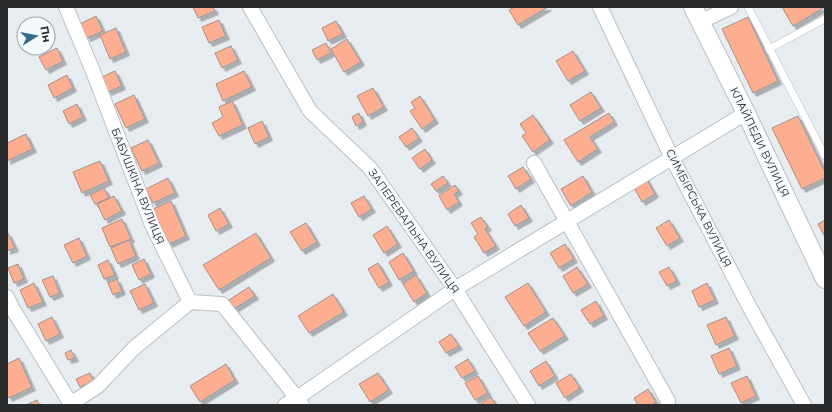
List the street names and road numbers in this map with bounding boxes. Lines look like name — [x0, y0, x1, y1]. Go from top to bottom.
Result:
street label: КЛАЙПЕДИ ВУЛИЦЯ — [727, 85, 793, 199]
street label: БАБУШКІНА ВУЛИЦЯ — [108, 126, 168, 246]
street label: СИМБІРСЬКА ВУЛИЦЯ — [663, 146, 735, 270]
street label: ЗАПЕРЕВАЛЬНА ВУЛИЦЯ — [365, 166, 463, 296]

